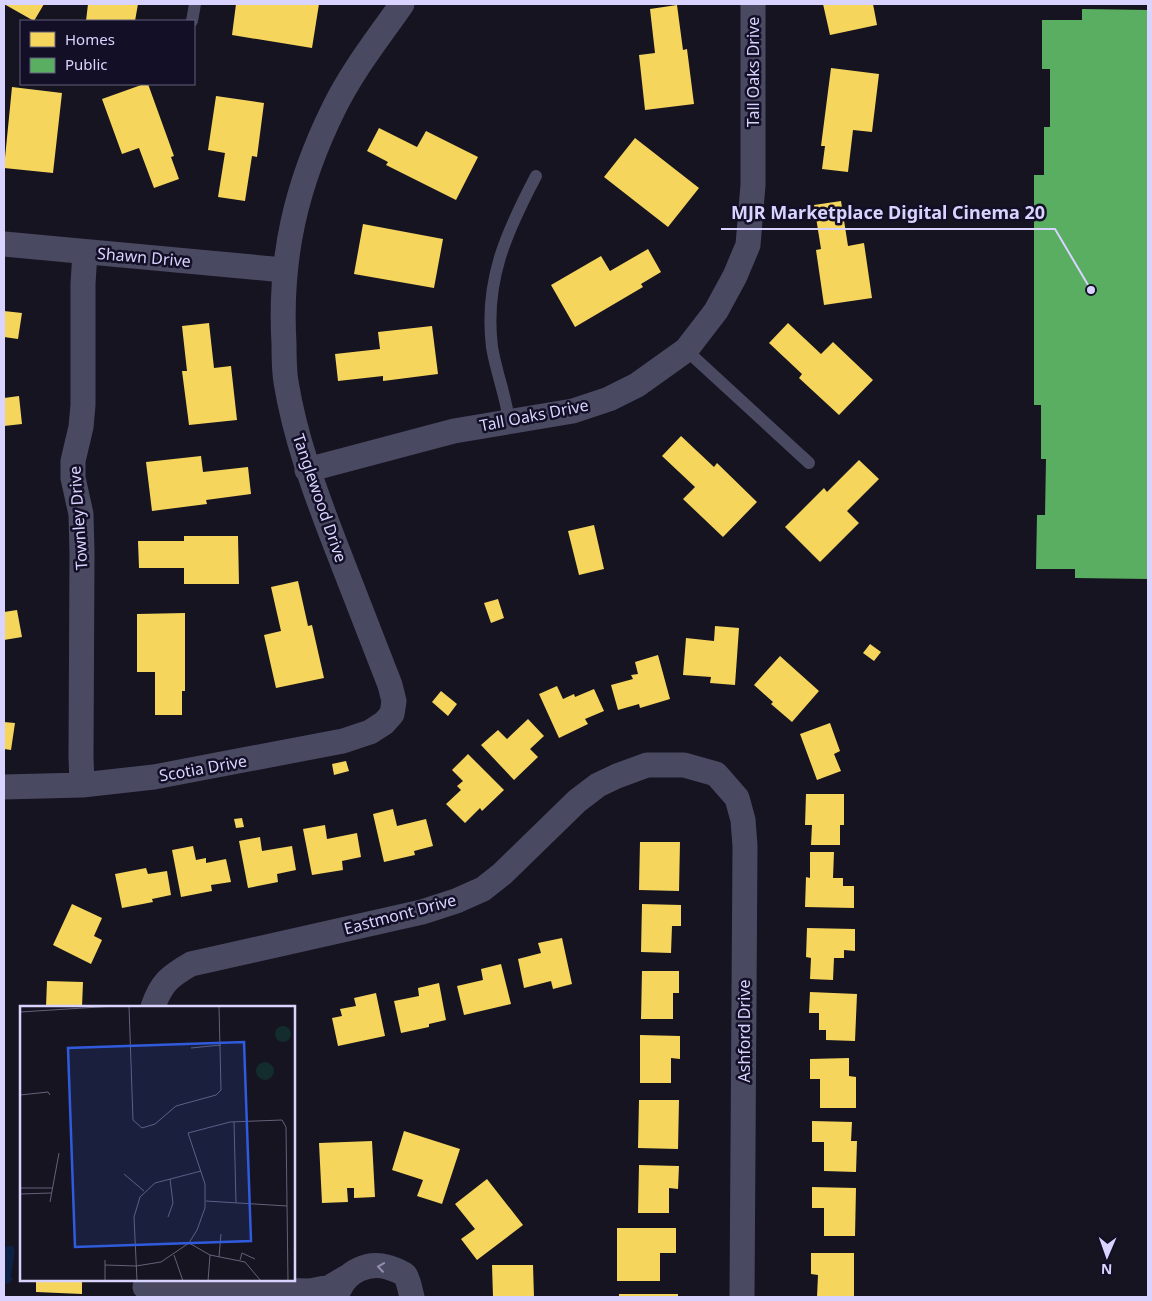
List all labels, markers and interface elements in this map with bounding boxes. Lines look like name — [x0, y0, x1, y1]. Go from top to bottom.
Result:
street label: Tall Oaks Drive — [742, 17, 764, 127]
legend — [20, 20, 195, 85]
text: Homes — [65, 29, 115, 49]
text: Public — [65, 54, 108, 74]
callout: MJR Marketplace Digital Cinema 20 — [721, 196, 1055, 229]
text: MJR Marketplace Digital Cinema 20 — [731, 200, 1045, 224]
street label: Shawn Drive — [96, 242, 192, 272]
street label: Tall Oaks Drive — [478, 394, 590, 436]
street label: Tanglewood Drive — [288, 431, 352, 565]
street label: Townley Drive — [63, 465, 93, 571]
street label: Scotia Drive — [157, 749, 249, 787]
street label: Eastmont Drive — [341, 888, 459, 940]
street label: Ashford Drive — [733, 980, 755, 1082]
inset map — [20, 1006, 295, 1281]
north arrow — [1082, 1231, 1132, 1281]
text: N — [1101, 1260, 1113, 1279]
one-way arrow — [377, 1262, 386, 1272]

